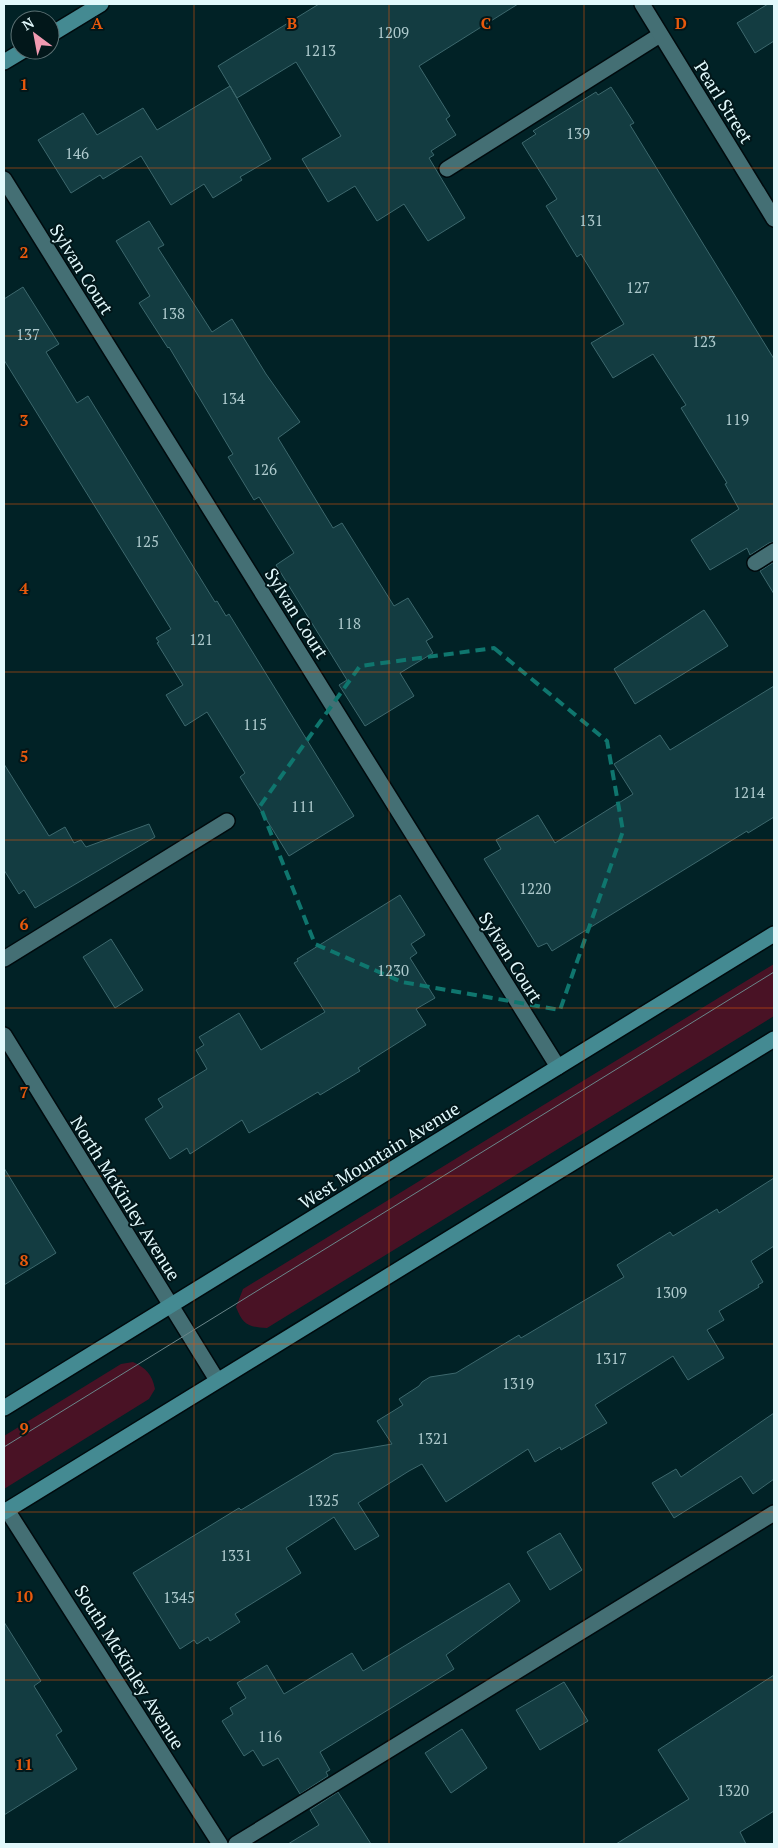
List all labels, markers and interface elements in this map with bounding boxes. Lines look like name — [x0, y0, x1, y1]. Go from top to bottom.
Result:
north arrow — [10, 10, 60, 60]
text: N — [18, 12, 38, 34]
text: A — [91, 12, 103, 34]
text: B — [287, 12, 297, 34]
text: C — [481, 12, 491, 34]
text: D — [675, 12, 687, 34]
house number: 1209 — [377, 22, 409, 42]
house number: 1213 — [304, 40, 336, 60]
street label: Pearl Street — [689, 56, 759, 148]
text: 1 — [19, 73, 29, 95]
house number: 139 — [566, 123, 590, 143]
house number: 146 — [65, 143, 89, 163]
house number: 131 — [579, 210, 603, 230]
street label: Sylvan Court — [45, 219, 119, 319]
text: 2 — [19, 241, 29, 263]
house number: 127 — [626, 277, 650, 297]
house number: 138 — [161, 303, 185, 323]
house number: 137 — [16, 324, 40, 344]
house number: 123 — [692, 331, 716, 351]
house number: 134 — [221, 388, 245, 408]
text: 3 — [19, 409, 29, 431]
house number: 119 — [725, 409, 749, 429]
house number: 126 — [253, 459, 277, 479]
house number: 125 — [135, 531, 159, 551]
street label: Sylvan Court — [260, 563, 334, 663]
text: 4 — [19, 577, 29, 599]
house number: 118 — [337, 613, 361, 633]
house number: 121 — [189, 629, 213, 649]
house number: 115 — [243, 714, 267, 734]
text: 5 — [19, 745, 29, 767]
house number: 1214 — [733, 782, 765, 802]
house number: 111 — [291, 796, 315, 816]
house number: 1220 — [519, 878, 551, 898]
street label: Sylvan Court — [474, 907, 548, 1007]
text: 6 — [19, 913, 29, 935]
house number: 1230 — [377, 960, 409, 980]
text: 7 — [19, 1081, 29, 1103]
street label: West Mountain Avenue — [294, 1096, 464, 1214]
street label: North McKinley Avenue — [66, 1111, 186, 1285]
text: 8 — [19, 1249, 29, 1271]
house number: 1309 — [655, 1282, 687, 1302]
house number: 1317 — [595, 1348, 627, 1368]
house number: 1319 — [502, 1373, 534, 1393]
text: 9 — [19, 1417, 29, 1439]
house number: 1321 — [417, 1428, 449, 1448]
house number: 1325 — [307, 1490, 339, 1510]
house number: 1331 — [220, 1545, 252, 1565]
street label: South McKinley Avenue — [70, 1580, 190, 1754]
text: 10 — [15, 1585, 33, 1607]
house number: 1345 — [163, 1587, 195, 1607]
house number: 116 — [258, 1726, 282, 1746]
text: 11 — [15, 1753, 33, 1775]
house number: 1320 — [717, 1780, 749, 1800]

